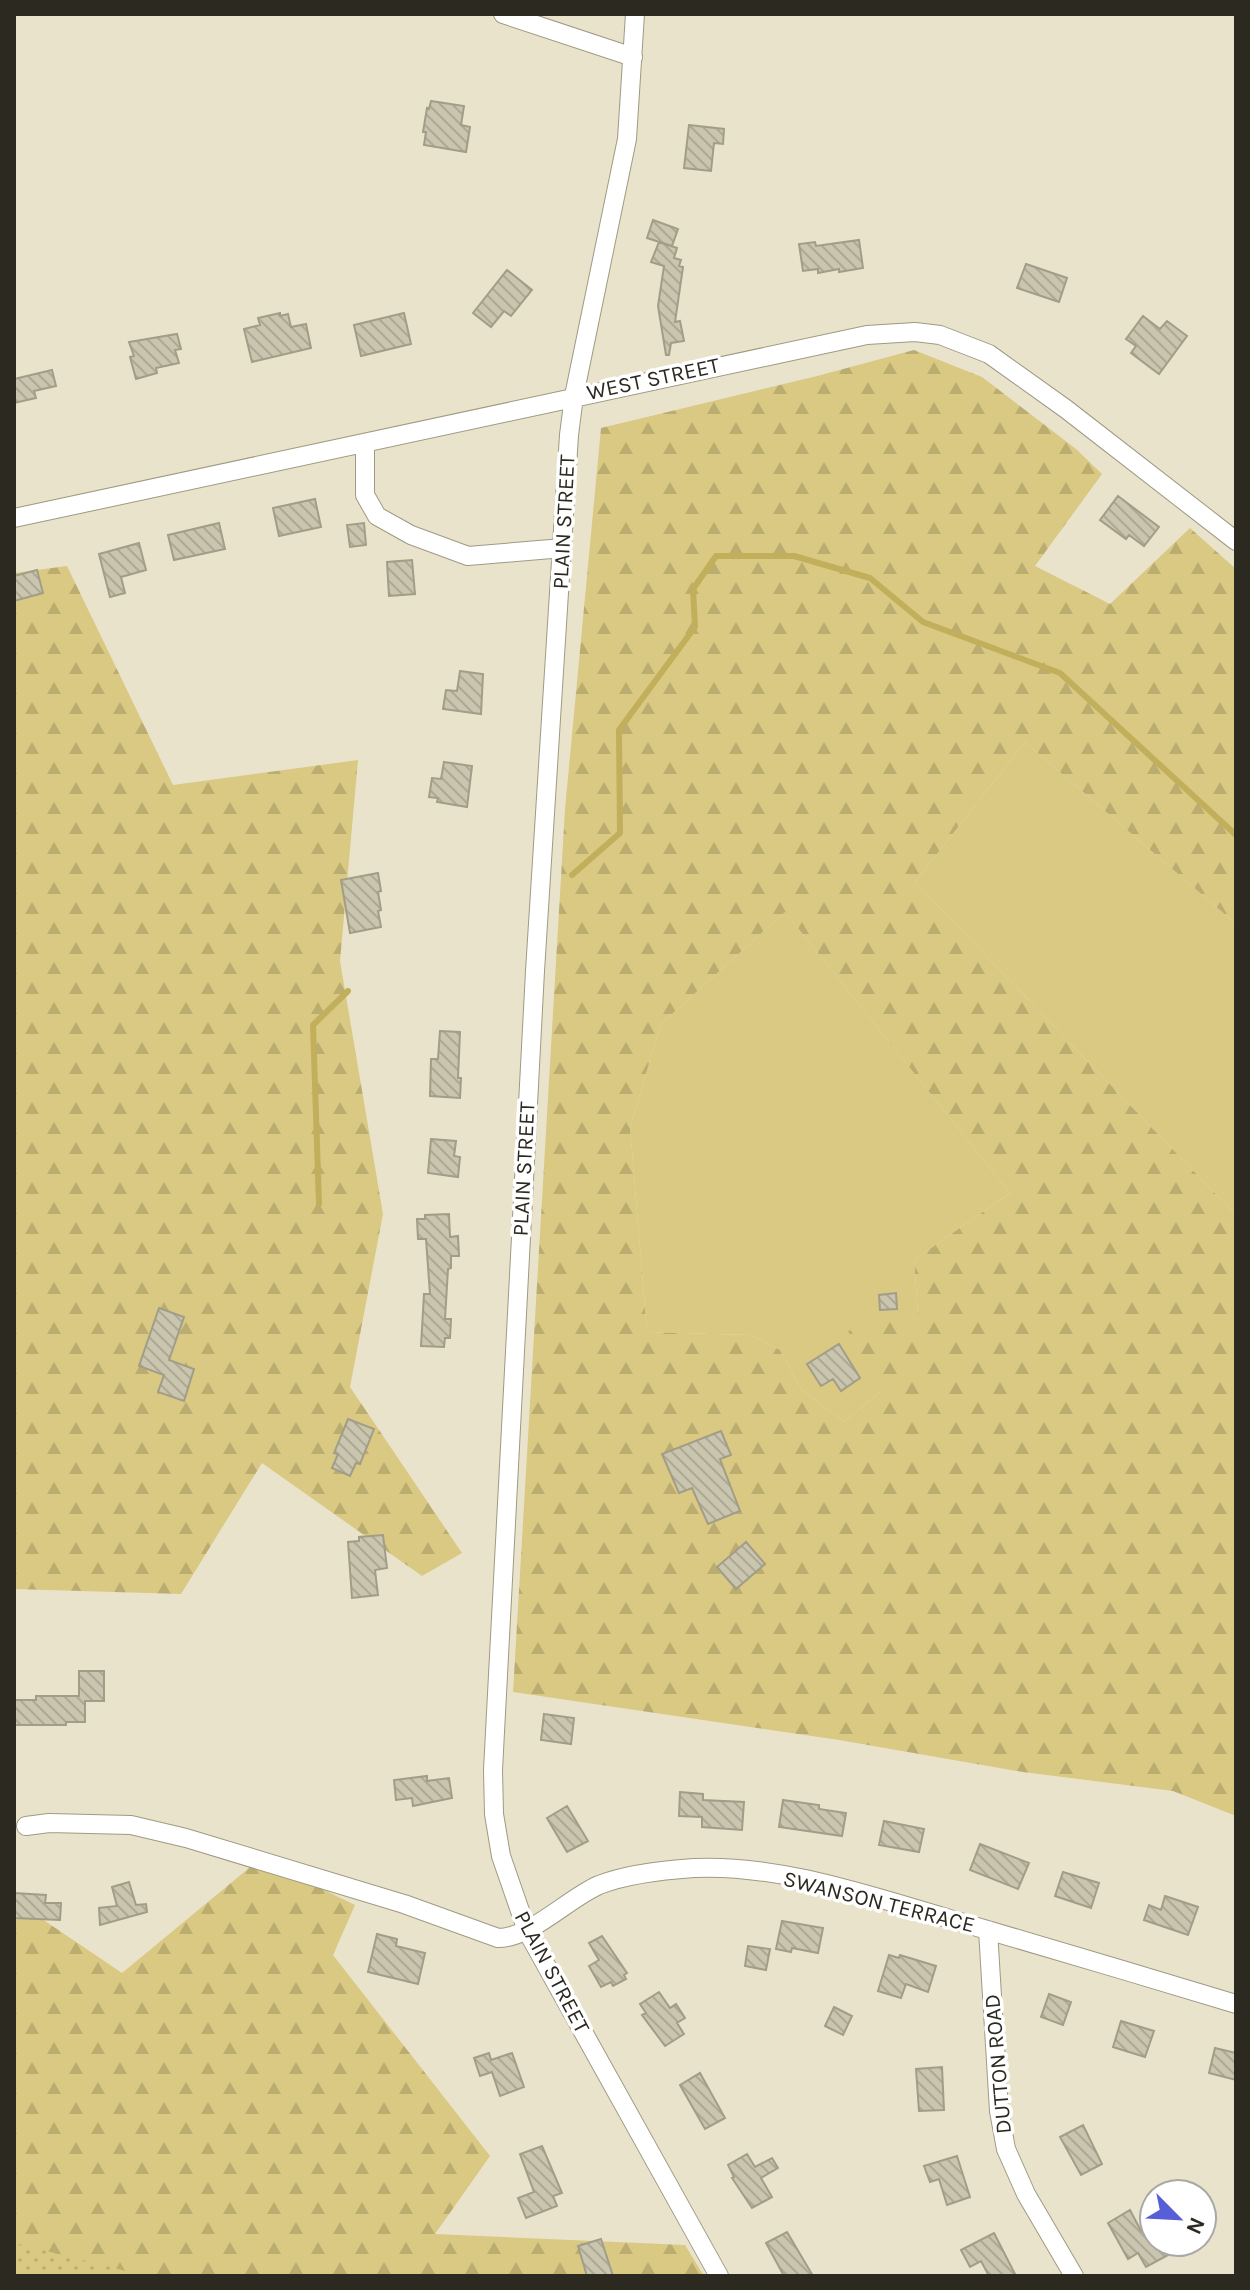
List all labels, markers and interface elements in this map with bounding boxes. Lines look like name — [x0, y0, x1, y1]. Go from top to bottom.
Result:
street label: WEST STREET — [584, 352, 722, 406]
street label: PLAIN STREET — [547, 454, 581, 590]
street label: PLAIN STREET — [507, 1101, 541, 1237]
street label: SWANSON TERRACE — [781, 1866, 977, 1938]
street label: PLAIN STREET — [509, 1906, 595, 2038]
street label: DUTTON ROAD — [979, 1993, 1017, 2135]
north arrow — [1138, 2178, 1218, 2258]
text: N — [1180, 2213, 1210, 2238]

